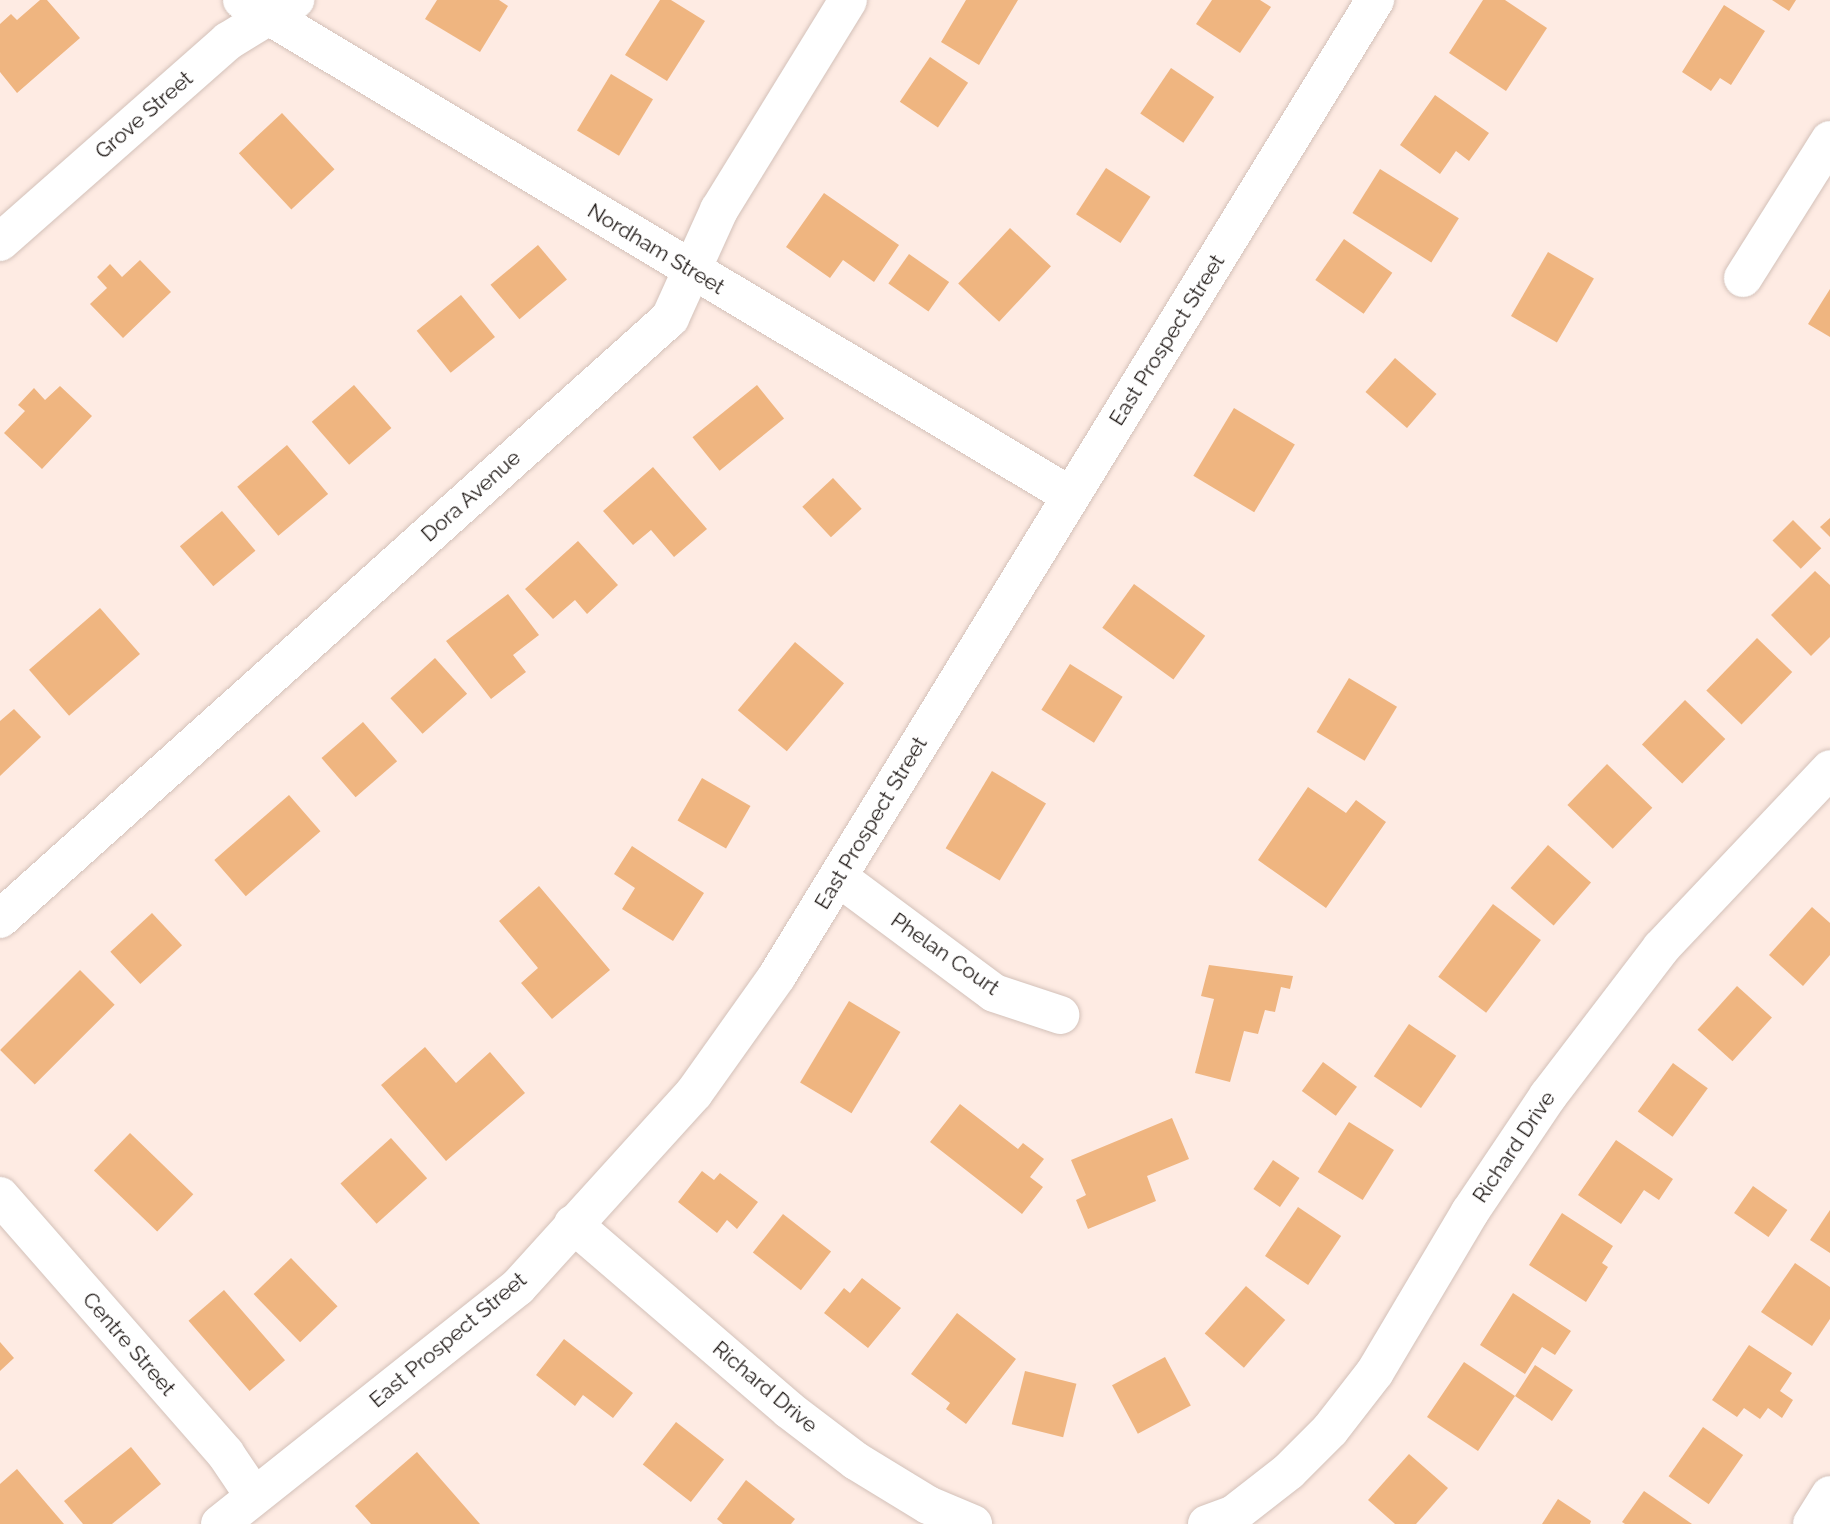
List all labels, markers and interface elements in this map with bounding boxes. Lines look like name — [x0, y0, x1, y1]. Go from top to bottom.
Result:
street label: Grove Street — [90, 66, 198, 164]
street label: Nordham Street — [583, 198, 729, 300]
street label: East Prospect Street — [1104, 250, 1230, 430]
street label: Dora Avenue — [416, 445, 526, 547]
street label: East Prospect Street — [810, 732, 932, 914]
street label: Phelan Court — [886, 907, 1004, 1001]
street label: Richard Drive — [1467, 1086, 1561, 1208]
street label: East Prospect Street — [364, 1267, 532, 1413]
street label: Centre Street — [77, 1287, 181, 1401]
street label: Richard Drive — [707, 1336, 823, 1438]

